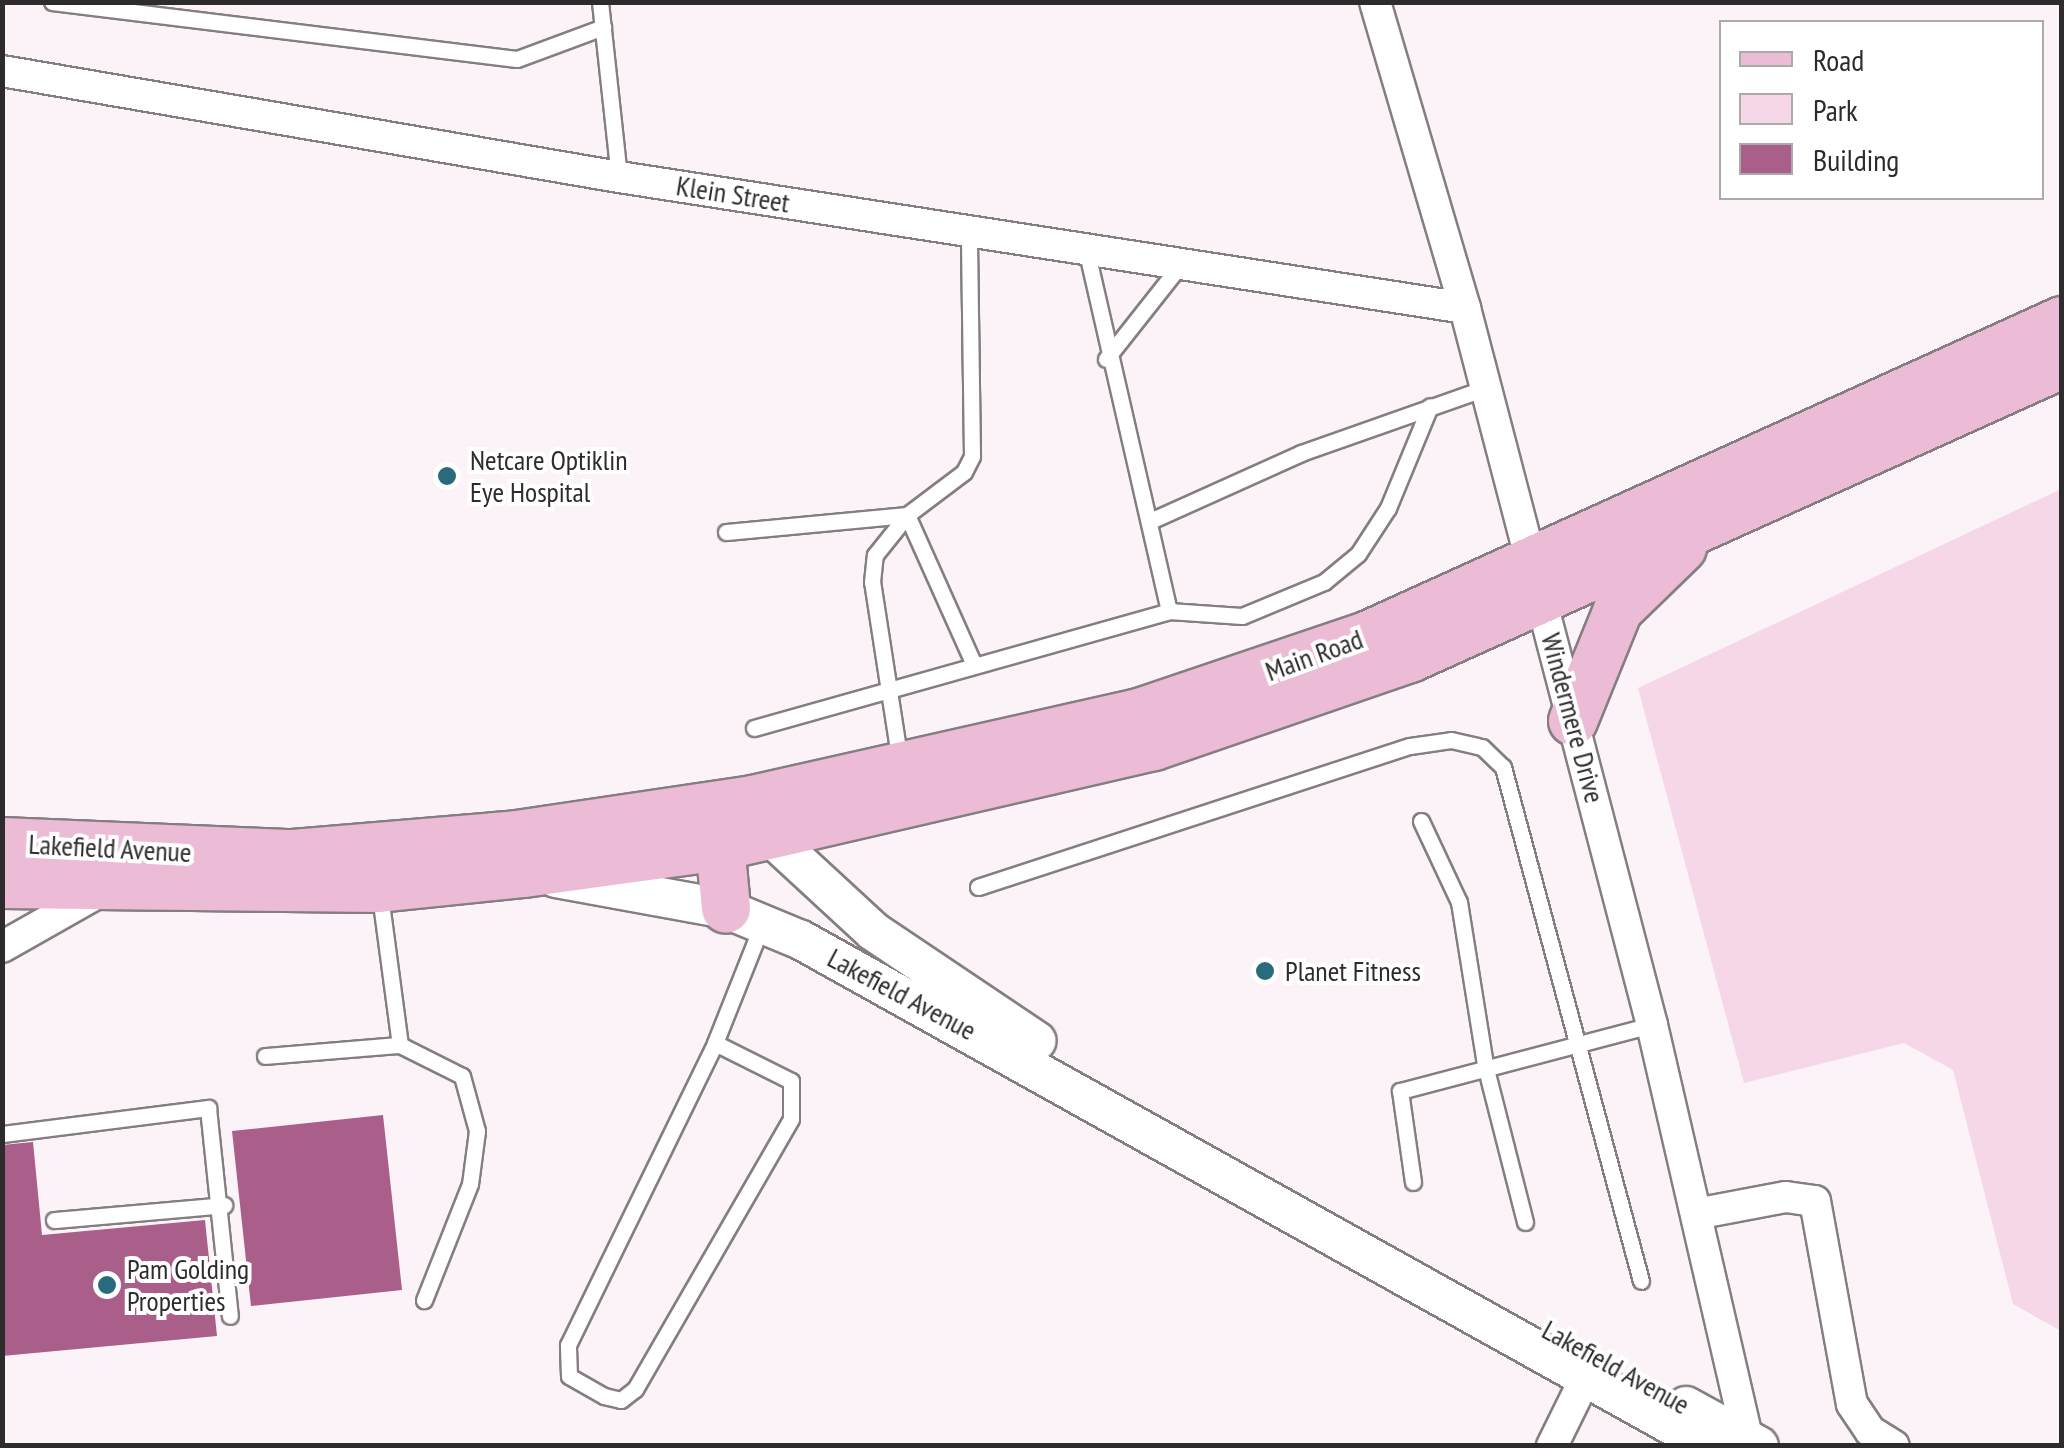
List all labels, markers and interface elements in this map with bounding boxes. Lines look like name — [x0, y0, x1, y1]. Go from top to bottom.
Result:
legend — [1719, 20, 2044, 200]
text: Road — [1813, 40, 1864, 79]
text: Park — [1813, 90, 1858, 129]
text: Building — [1813, 140, 1899, 179]
street label: Klein Street — [674, 168, 792, 220]
place label: Netcare Optiklin Eye Hospital — [470, 443, 628, 509]
marker: Netcare Optiklin Eye Hospital — [434, 463, 460, 489]
street label: Main Road — [1261, 622, 1367, 688]
street label: Windermere Drive — [1534, 629, 1612, 807]
street label: Lakefield Avenue — [27, 827, 193, 869]
street label: Lakefield Avenue — [822, 941, 982, 1047]
place label: Planet Fitness — [1285, 954, 1421, 988]
marker: Planet Fitness — [1254, 960, 1276, 982]
place label: Pam Golding Properties — [127, 1252, 249, 1318]
marker: Pam Golding Properties — [96, 1274, 118, 1296]
street label: Lakefield Avenue — [1536, 1313, 1696, 1421]

